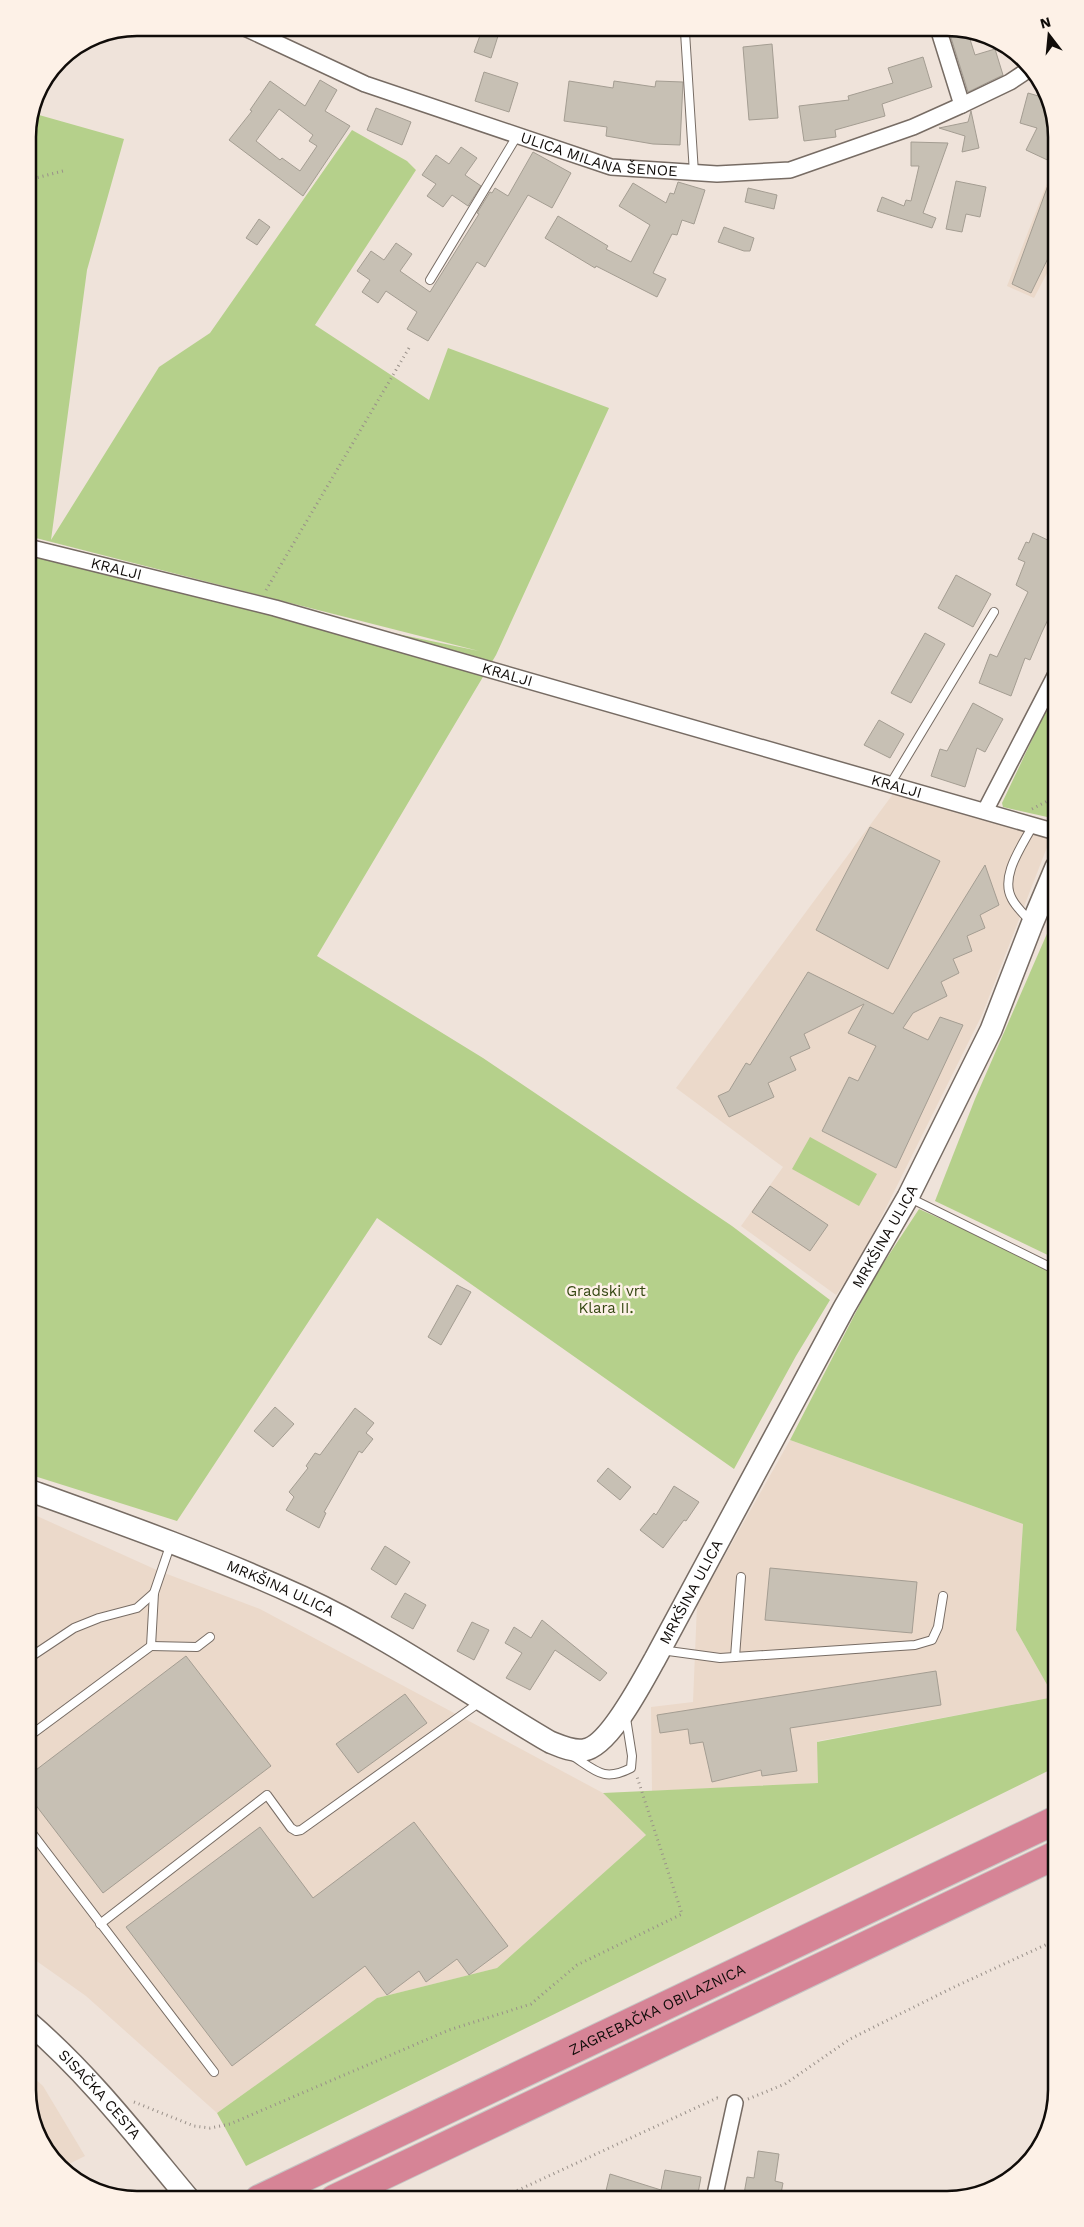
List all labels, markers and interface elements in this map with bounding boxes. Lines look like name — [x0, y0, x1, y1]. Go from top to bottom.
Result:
north arrow — [1024, 10, 1074, 60]
text: N — [1038, 13, 1053, 32]
street label: ULICA MILANA ŠENOE — [518, 128, 678, 180]
street label: KRALJI — [89, 554, 144, 584]
street label: KRALJI — [480, 659, 535, 690]
street label: KRALJI — [869, 770, 924, 802]
street label: MRKŠINA ULICA — [848, 1182, 922, 1291]
park label: Gradski vrt Klara II. — [566, 1282, 646, 1317]
street label: MRKŠINA ULICA — [656, 1536, 727, 1647]
street label: MRKŠINA ULICA — [224, 1556, 337, 1620]
street label: ZAGREBAČKA OBILAZNICA — [566, 1960, 748, 2059]
street label: SISAČKA CESTA — [55, 2046, 145, 2143]

